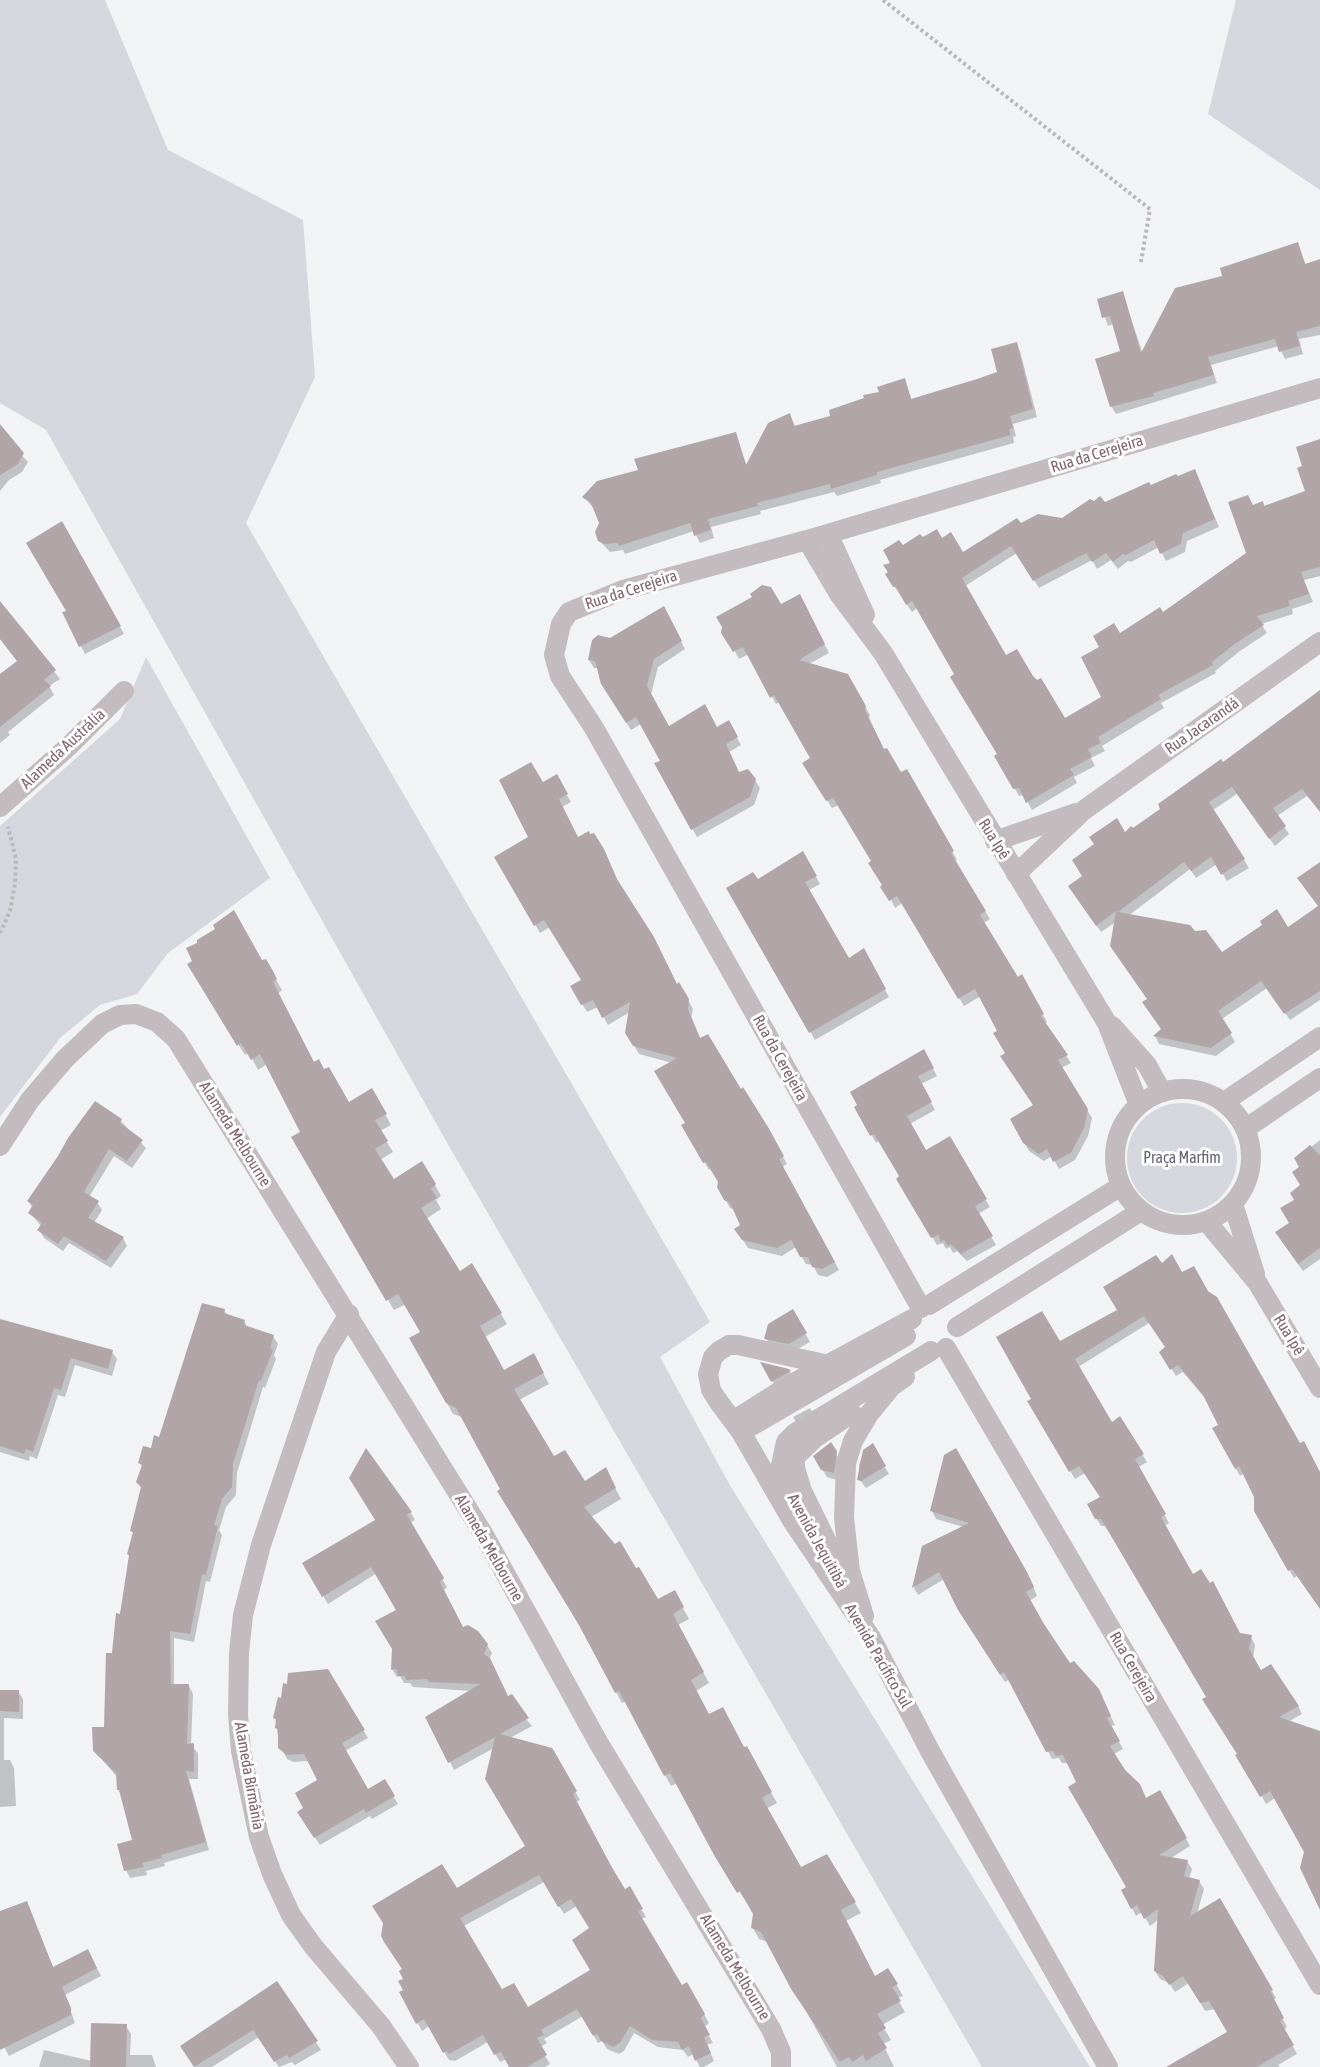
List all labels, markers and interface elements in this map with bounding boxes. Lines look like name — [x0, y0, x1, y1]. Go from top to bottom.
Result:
street label: Rua da Cerejeira — [1049, 431, 1145, 477]
street label: Rua da Cerejeira — [583, 566, 679, 614]
street label: Rua Jacarandá — [1161, 693, 1243, 759]
street label: Alameda Austrália — [17, 705, 109, 793]
street label: Rua Ipê — [974, 815, 1014, 863]
street label: Rua da Cerejeira — [748, 1012, 812, 1104]
street label: Alameda Melbourne — [195, 1078, 275, 1190]
park label: Praça Marfim — [1143, 1148, 1221, 1168]
street label: Rua Ipê — [1269, 1311, 1309, 1359]
street label: Alameda Melbourne — [451, 1491, 527, 1605]
street label: Avenida Jequitibá — [783, 1491, 851, 1591]
street label: Avenida Pacífico Sul — [840, 1600, 916, 1712]
street label: Rua Cerejeira — [1105, 1628, 1161, 1706]
street label: Alameda Birmânia — [230, 1721, 268, 1831]
street label: Alameda Melbourne — [696, 1911, 774, 2023]

